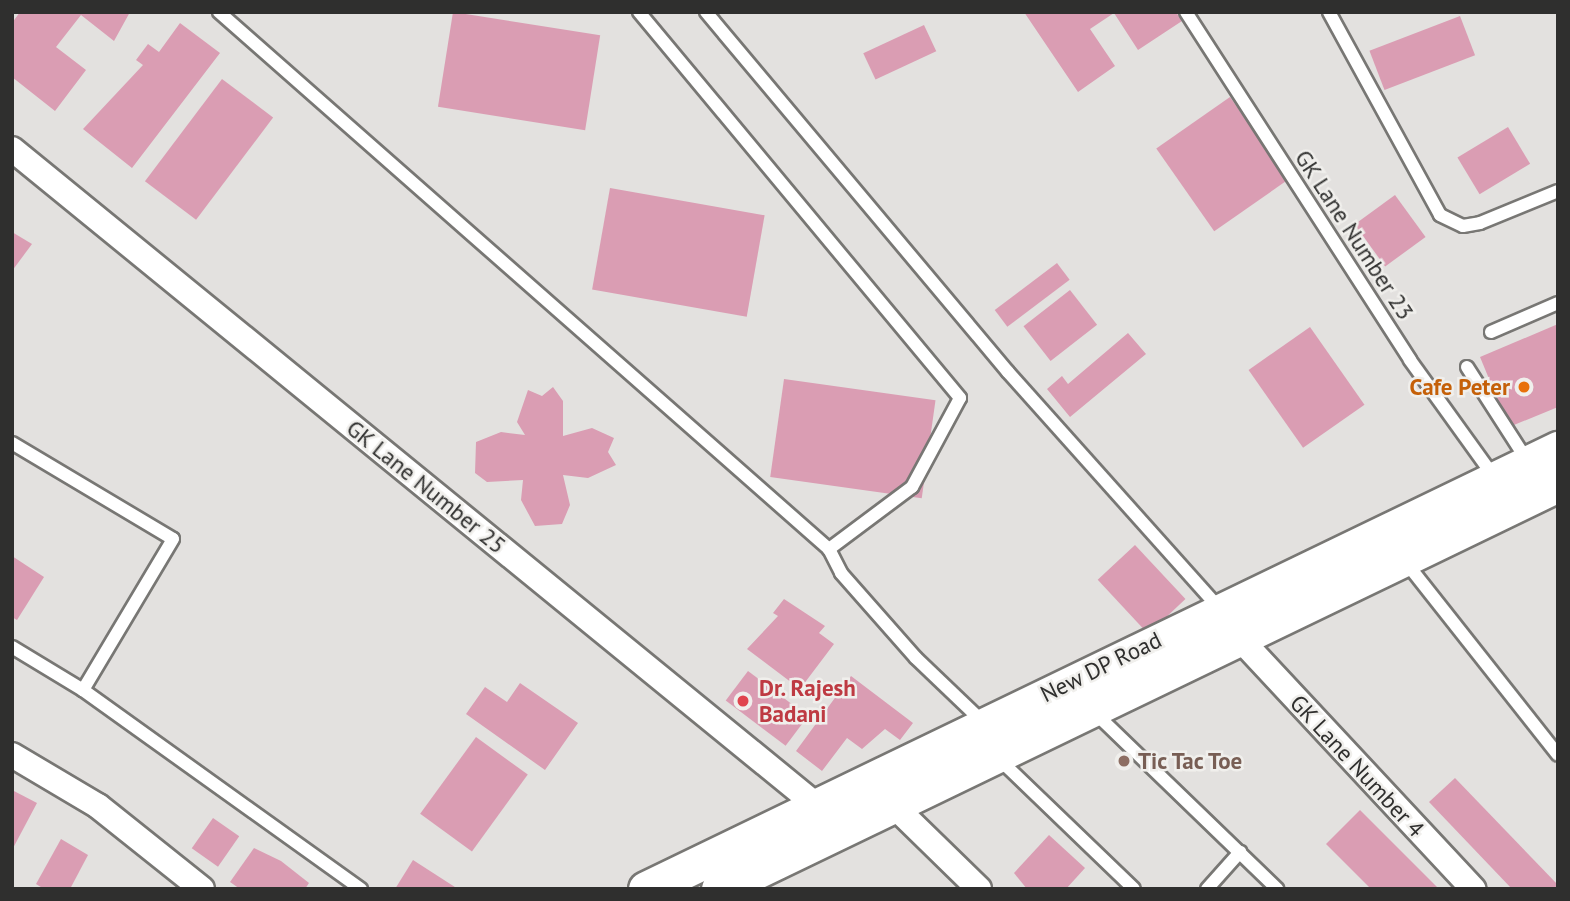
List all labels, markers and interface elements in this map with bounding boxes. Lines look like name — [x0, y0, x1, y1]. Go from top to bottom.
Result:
street label: GK Lane Number 23 — [1289, 145, 1419, 325]
place label: Cafe Peter — [1410, 373, 1510, 401]
marker: Cafe Peter — [1516, 379, 1532, 395]
street label: GK Lane Number 25 — [341, 414, 511, 560]
street label: New DP Road — [1035, 626, 1167, 708]
place label: Dr. Rajesh Badani — [759, 674, 857, 728]
street label: GK Lane Number 4 — [1284, 689, 1430, 843]
marker: Dr. Rajesh Badani — [733, 691, 753, 711]
place label: Tic Tac Toe — [1138, 747, 1245, 775]
marker: Tic Tac Toe — [1116, 753, 1132, 769]

